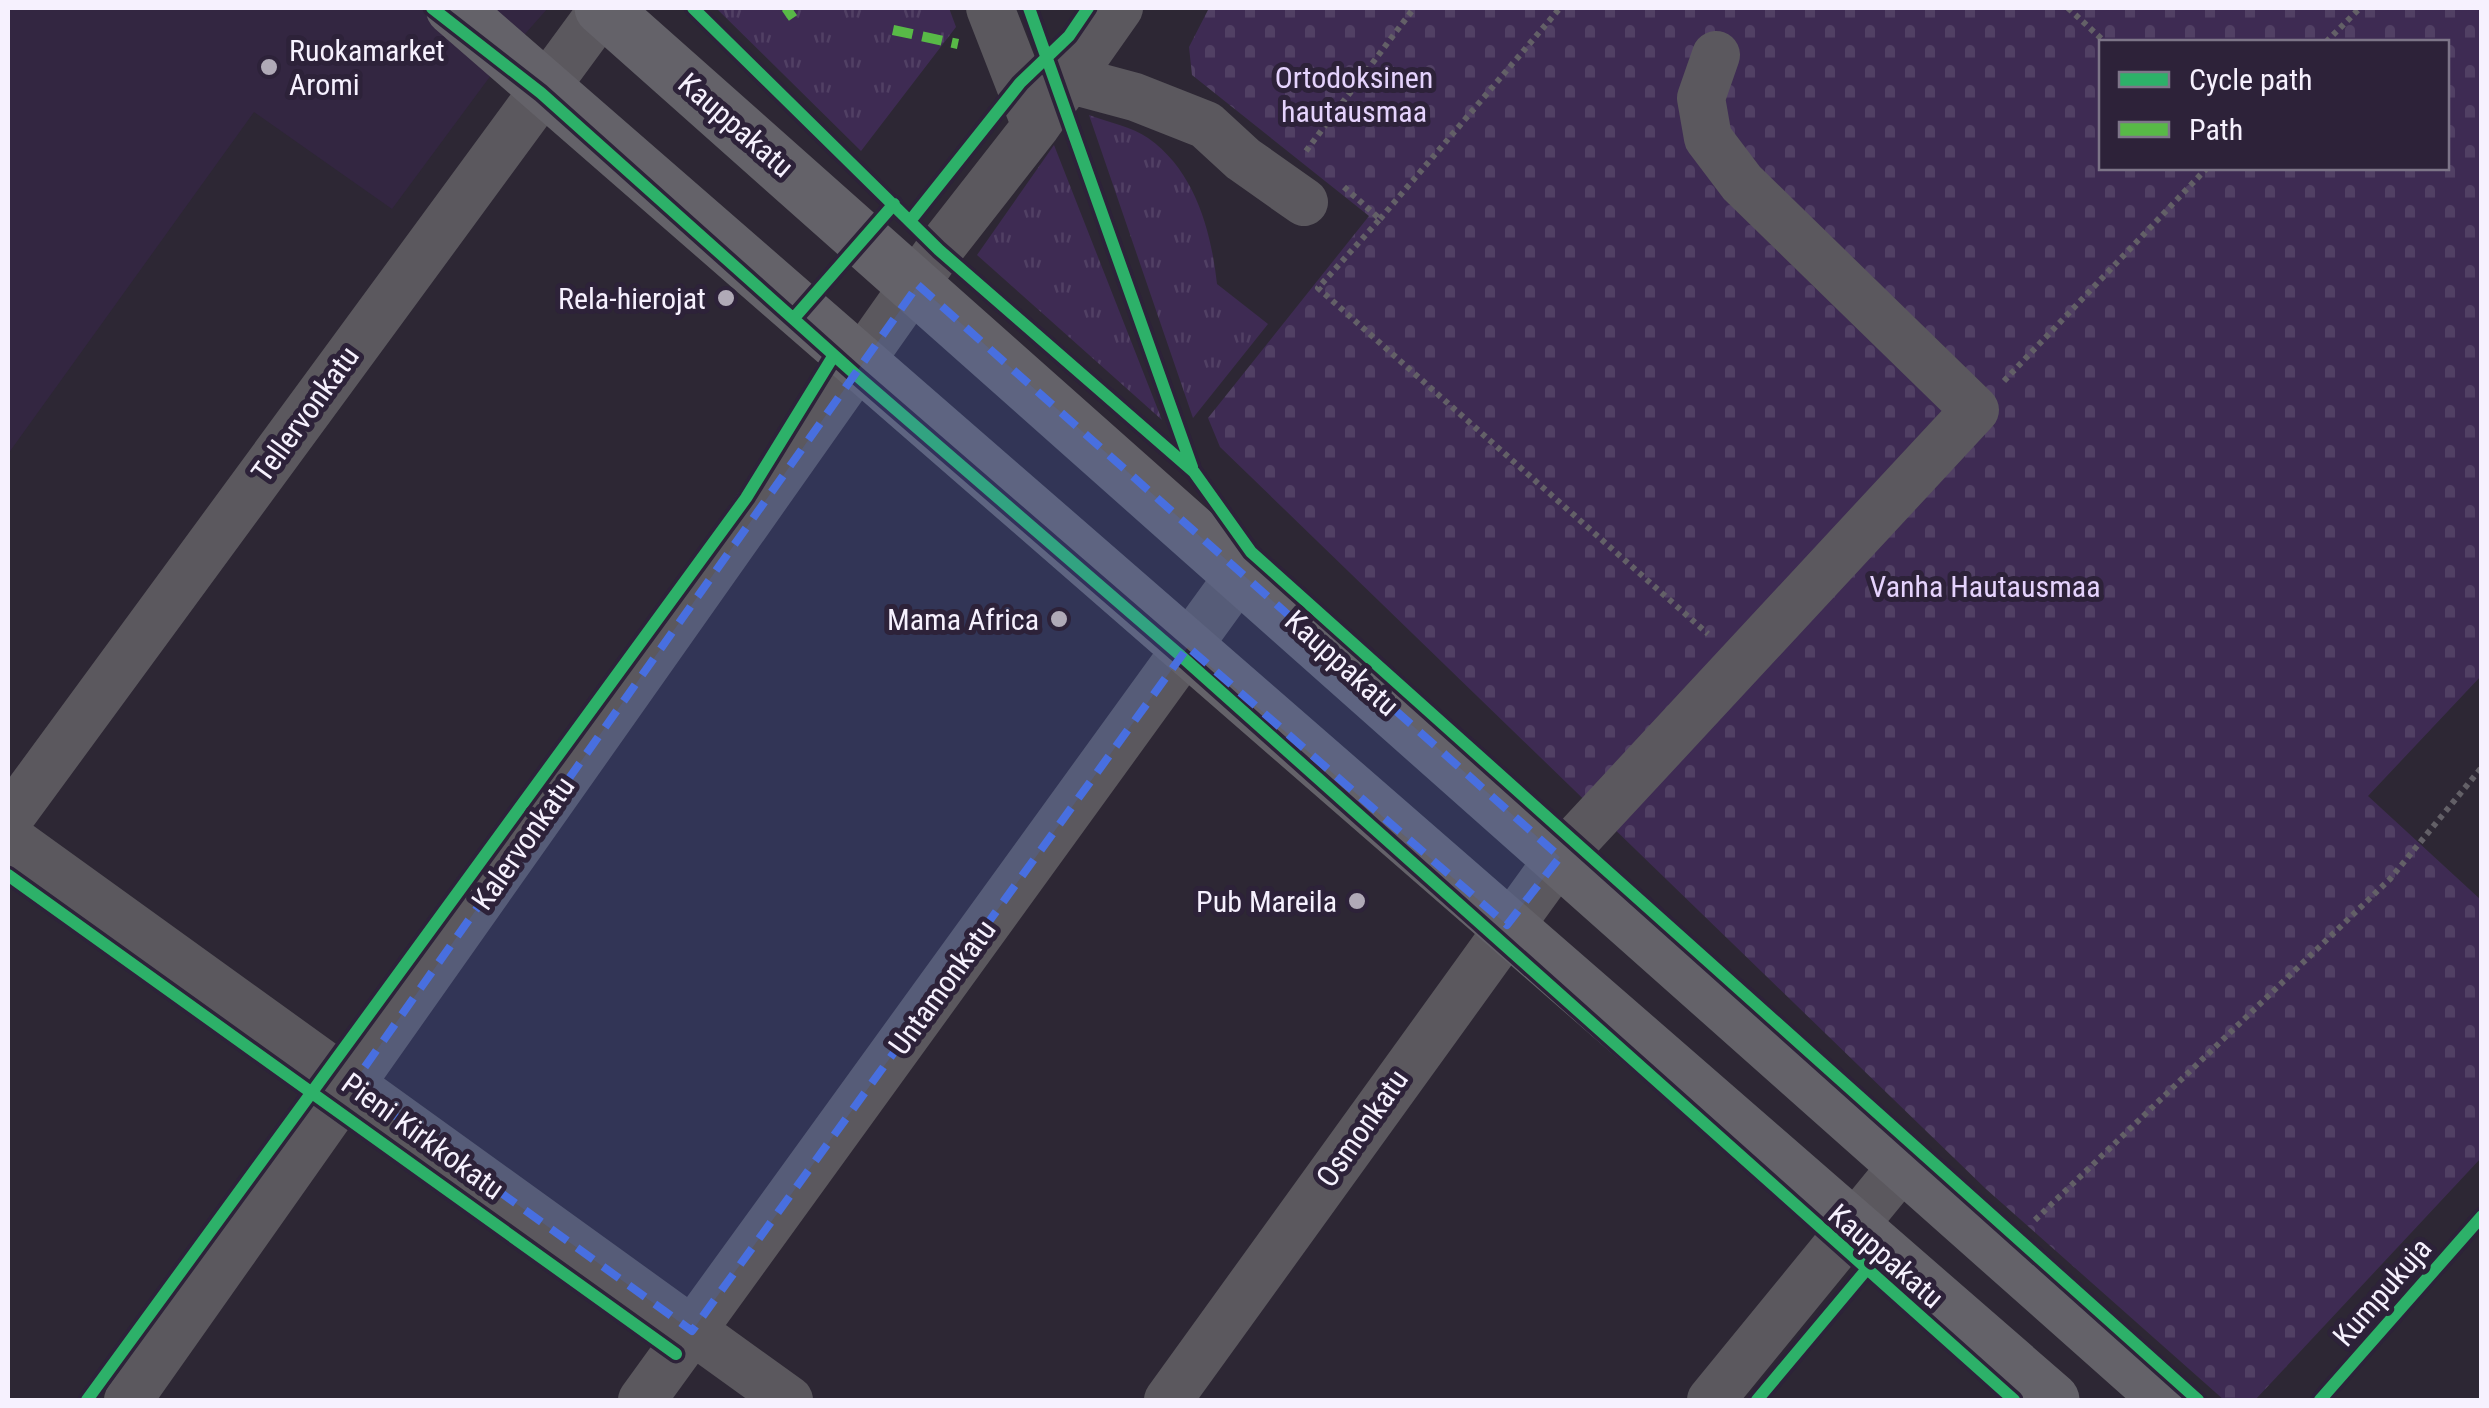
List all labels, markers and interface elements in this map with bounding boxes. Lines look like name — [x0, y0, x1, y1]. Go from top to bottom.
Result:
place label: Ruokamarket Aromi — [289, 33, 445, 102]
legend — [2099, 40, 2449, 170]
marker: Ruokamarket Aromi — [258, 56, 280, 78]
park label: Ortodoksinen hautausmaa — [1275, 60, 1433, 129]
text: Cycle path — [2189, 62, 2313, 97]
street label: Kauppakatu — [672, 66, 800, 184]
text: Path — [2189, 112, 2243, 147]
place label: Rela-hierojat — [558, 281, 706, 316]
marker: Rela-hierojat — [715, 287, 737, 309]
street label: Tellervonkatu — [244, 339, 366, 489]
park label: Vanha Hautausmaa — [1869, 569, 2101, 604]
place label: Mama Africa — [887, 602, 1039, 637]
street label: Kauppakatu — [1278, 603, 1406, 723]
marker: Mama Africa — [1048, 608, 1070, 630]
street label: Kalervonkatu — [464, 770, 582, 916]
place label: Pub Mareila — [1196, 884, 1337, 919]
marker: Pub Mareila — [1346, 890, 1368, 912]
street label: Untamonkatu — [881, 913, 1003, 1061]
street label: Osmonkatu — [1309, 1063, 1415, 1193]
street label: Pieni Kirkkokatu — [335, 1066, 511, 1206]
street label: Kauppakatu — [1822, 1197, 1950, 1315]
street label: Kumpukuja — [2326, 1231, 2438, 1353]

